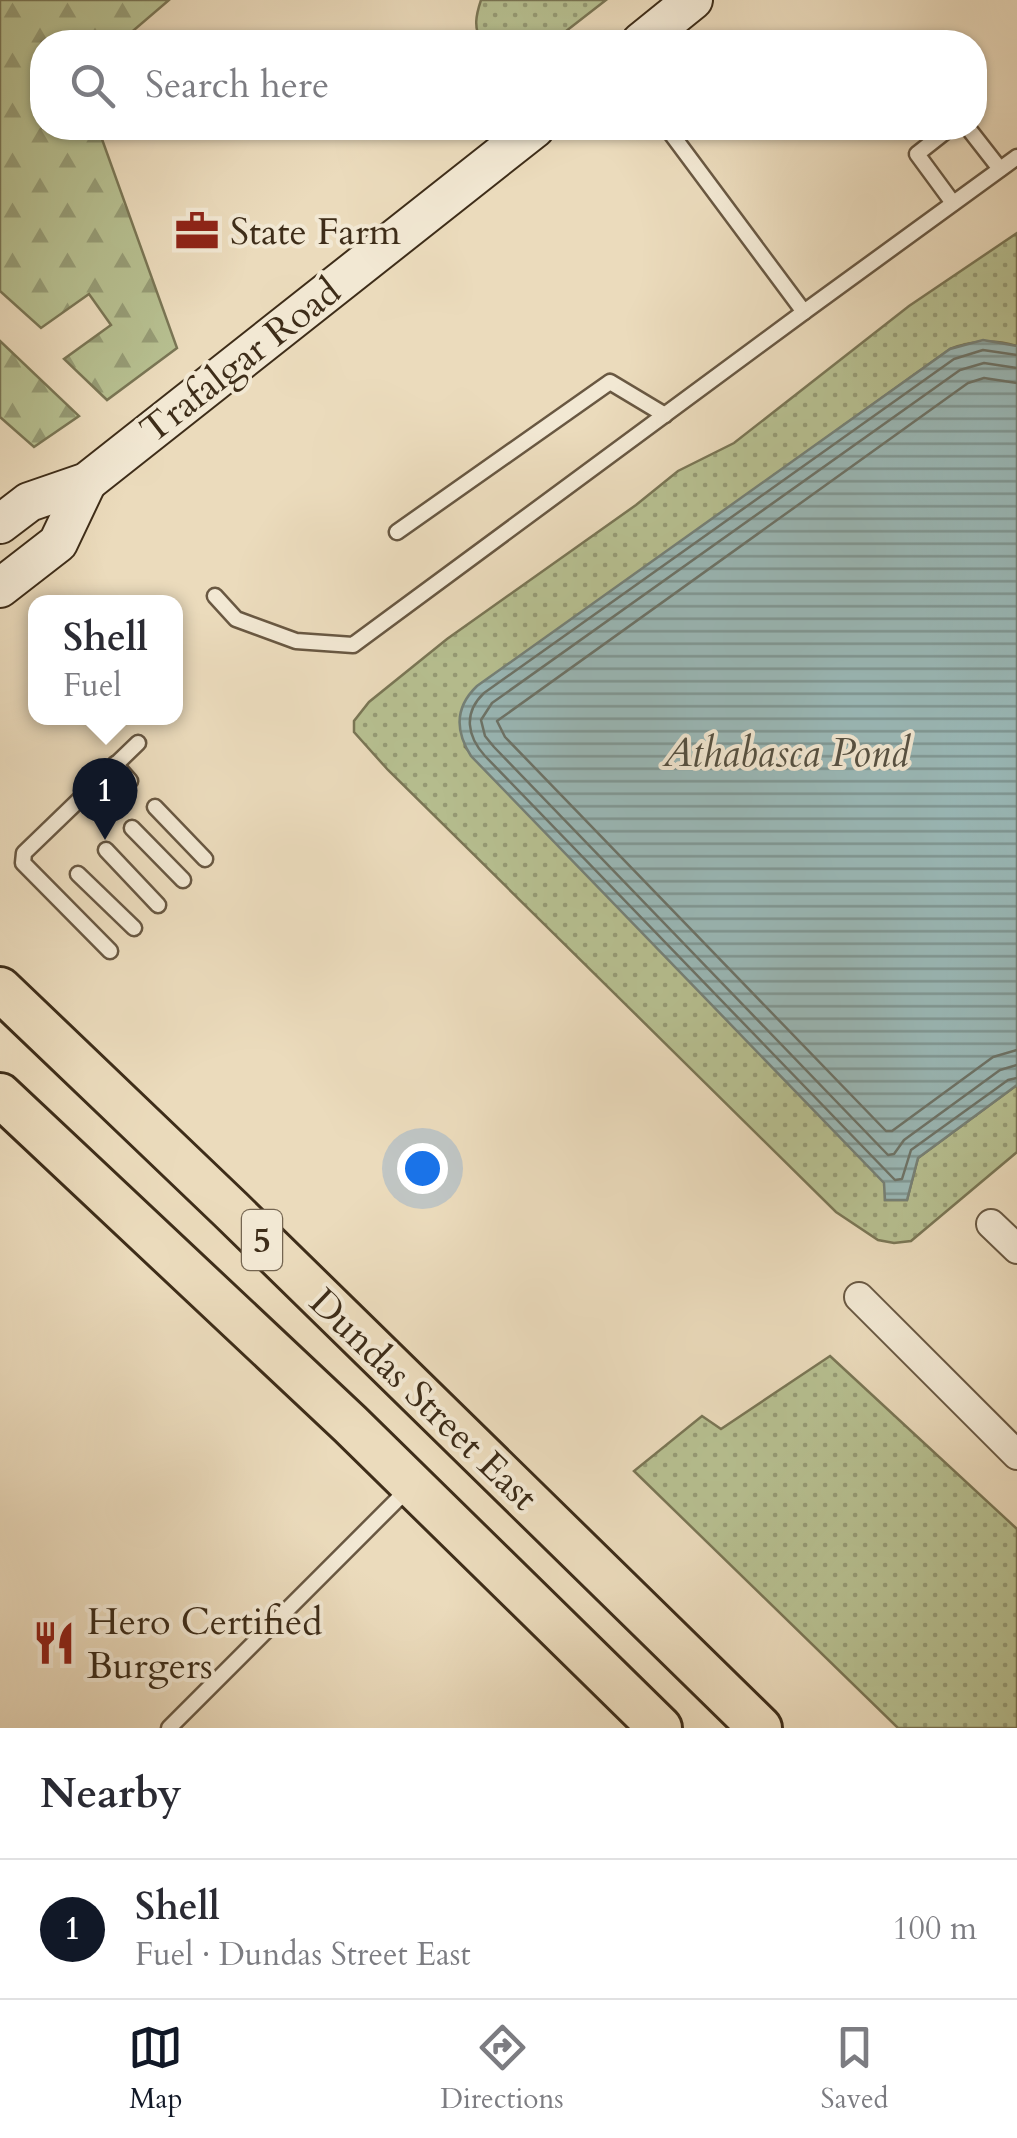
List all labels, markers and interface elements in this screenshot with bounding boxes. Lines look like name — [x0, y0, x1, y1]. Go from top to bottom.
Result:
search box — [30, 30, 987, 140]
icon: search — [65, 58, 120, 113]
text: Search here — [145, 59, 329, 111]
place label: State Farm — [230, 206, 402, 258]
office icon: State Farm — [173, 207, 221, 255]
street label: Trafalgar Road — [130, 266, 352, 456]
popup — [28, 595, 183, 725]
text: Shell — [63, 612, 148, 664]
text: Fuel — [63, 664, 122, 708]
water label: Athabasca Pond — [662, 726, 911, 781]
pin: 1 — [72, 758, 138, 840]
your location — [397, 1143, 448, 1194]
road number: 5 — [242, 1210, 282, 1270]
street label: Dundas Street East — [298, 1277, 549, 1522]
place label: Hero Certified Burgers — [87, 1596, 322, 1692]
restaurant icon: Hero Certified Burgers — [30, 1619, 78, 1667]
text: Nearby — [40, 1765, 182, 1822]
text: Shell — [135, 1881, 220, 1933]
text: 1 — [64, 1907, 81, 1951]
text: 100 m — [892, 1907, 977, 1951]
text: Fuel · Dundas Street East — [135, 1933, 471, 1977]
tab: Map — [128, 2020, 183, 2118]
tab: Directions — [440, 2020, 564, 2118]
tab: Saved — [821, 2020, 889, 2118]

